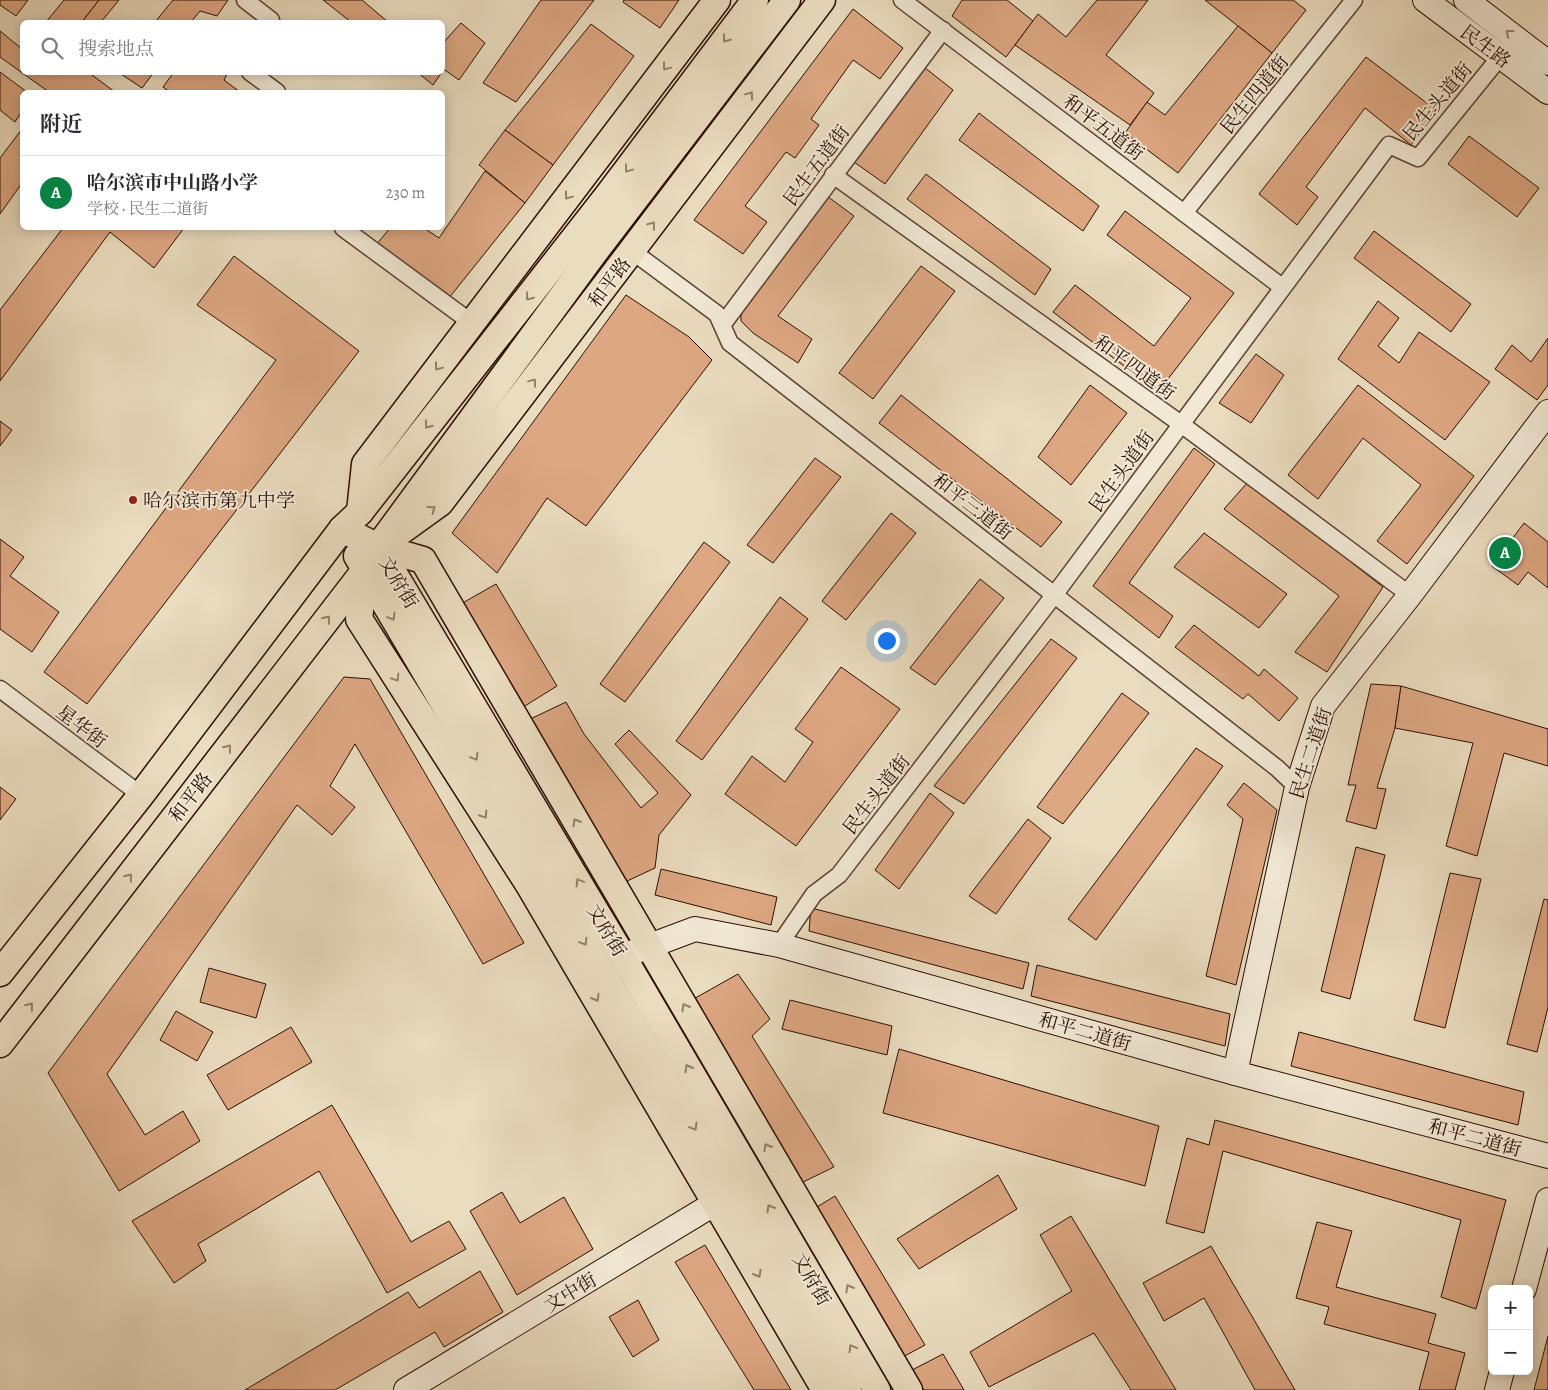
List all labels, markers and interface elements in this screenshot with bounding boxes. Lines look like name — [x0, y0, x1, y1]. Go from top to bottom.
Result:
street label: 民生路 — [1455, 19, 1516, 74]
search box — [20, 20, 445, 75]
one-way arrow — [1506, 31, 1515, 39]
one-way arrow — [723, 33, 732, 43]
icon: search — [38, 34, 66, 62]
text: 搜索地点 — [78, 36, 154, 62]
street label: 民生四道街 — [1215, 50, 1295, 140]
street label: 民生头道街 — [1397, 57, 1478, 146]
one-way arrow — [664, 61, 672, 70]
street label: 和平五道街 — [1058, 89, 1149, 167]
one-way arrow — [744, 91, 753, 101]
text: 附近 — [40, 110, 82, 138]
street label: 民生五道街 — [778, 120, 856, 211]
one-way arrow — [625, 163, 634, 173]
text: 哈尔滨市中山路小学 — [87, 170, 258, 196]
text: A — [51, 182, 61, 204]
text: 230 m — [386, 182, 425, 204]
one-way arrow — [565, 190, 574, 200]
text: 学校 · 民生二道街 — [87, 198, 209, 220]
one-way arrow — [647, 222, 655, 231]
street label: 和平路 — [582, 252, 637, 313]
one-way arrow — [526, 291, 534, 300]
street label: 和平四道街 — [1088, 329, 1180, 406]
one-way arrow — [435, 361, 444, 371]
one-way arrow — [527, 379, 535, 388]
one-way arrow — [426, 419, 434, 428]
street label: 民生头道街 — [1083, 426, 1160, 518]
street label: 和平三道街 — [927, 467, 1018, 546]
place label: 哈尔滨市第九中学 — [143, 488, 295, 514]
marker: 哈尔滨市第九中学 — [127, 494, 139, 506]
one-way arrow — [426, 506, 436, 515]
pin: A — [1489, 534, 1521, 572]
street label: 文府街 — [372, 551, 424, 614]
one-way arrow — [386, 611, 396, 620]
one-way arrow — [321, 615, 330, 625]
your location — [874, 628, 900, 654]
one-way arrow — [390, 672, 400, 681]
street label: 星华街 — [51, 699, 112, 754]
street label: 民生二道街 — [1284, 704, 1338, 803]
one-way arrow — [222, 744, 231, 754]
street label: 民生头道街 — [837, 749, 916, 840]
one-way arrow — [468, 751, 478, 760]
street label: 和平路 — [163, 767, 219, 828]
one-way arrow — [478, 809, 487, 818]
one-way arrow — [572, 818, 582, 827]
one-way arrow — [123, 873, 132, 883]
one-way arrow — [575, 879, 585, 888]
street label: 文府街 — [580, 899, 632, 962]
one-way arrow — [578, 936, 588, 945]
one-way arrow — [589, 993, 599, 1002]
one-way arrow — [24, 1003, 32, 1012]
one-way arrow — [681, 1004, 691, 1013]
street label: 和平二道街 — [1035, 1006, 1134, 1058]
one-way arrow — [684, 1064, 694, 1073]
street label: 和平二道街 — [1425, 1113, 1524, 1163]
one-way arrow — [687, 1121, 697, 1130]
one-way arrow — [763, 1144, 773, 1153]
one-way arrow — [766, 1204, 776, 1213]
street label: 文府街 — [786, 1248, 837, 1311]
street label: 文中街 — [539, 1267, 602, 1319]
one-way arrow — [751, 1269, 761, 1278]
one-way arrow — [845, 1284, 855, 1293]
map controls — [1488, 1285, 1533, 1375]
button: + — [1488, 1285, 1533, 1330]
button: − — [1488, 1330, 1533, 1375]
one-way arrow — [849, 1344, 859, 1353]

